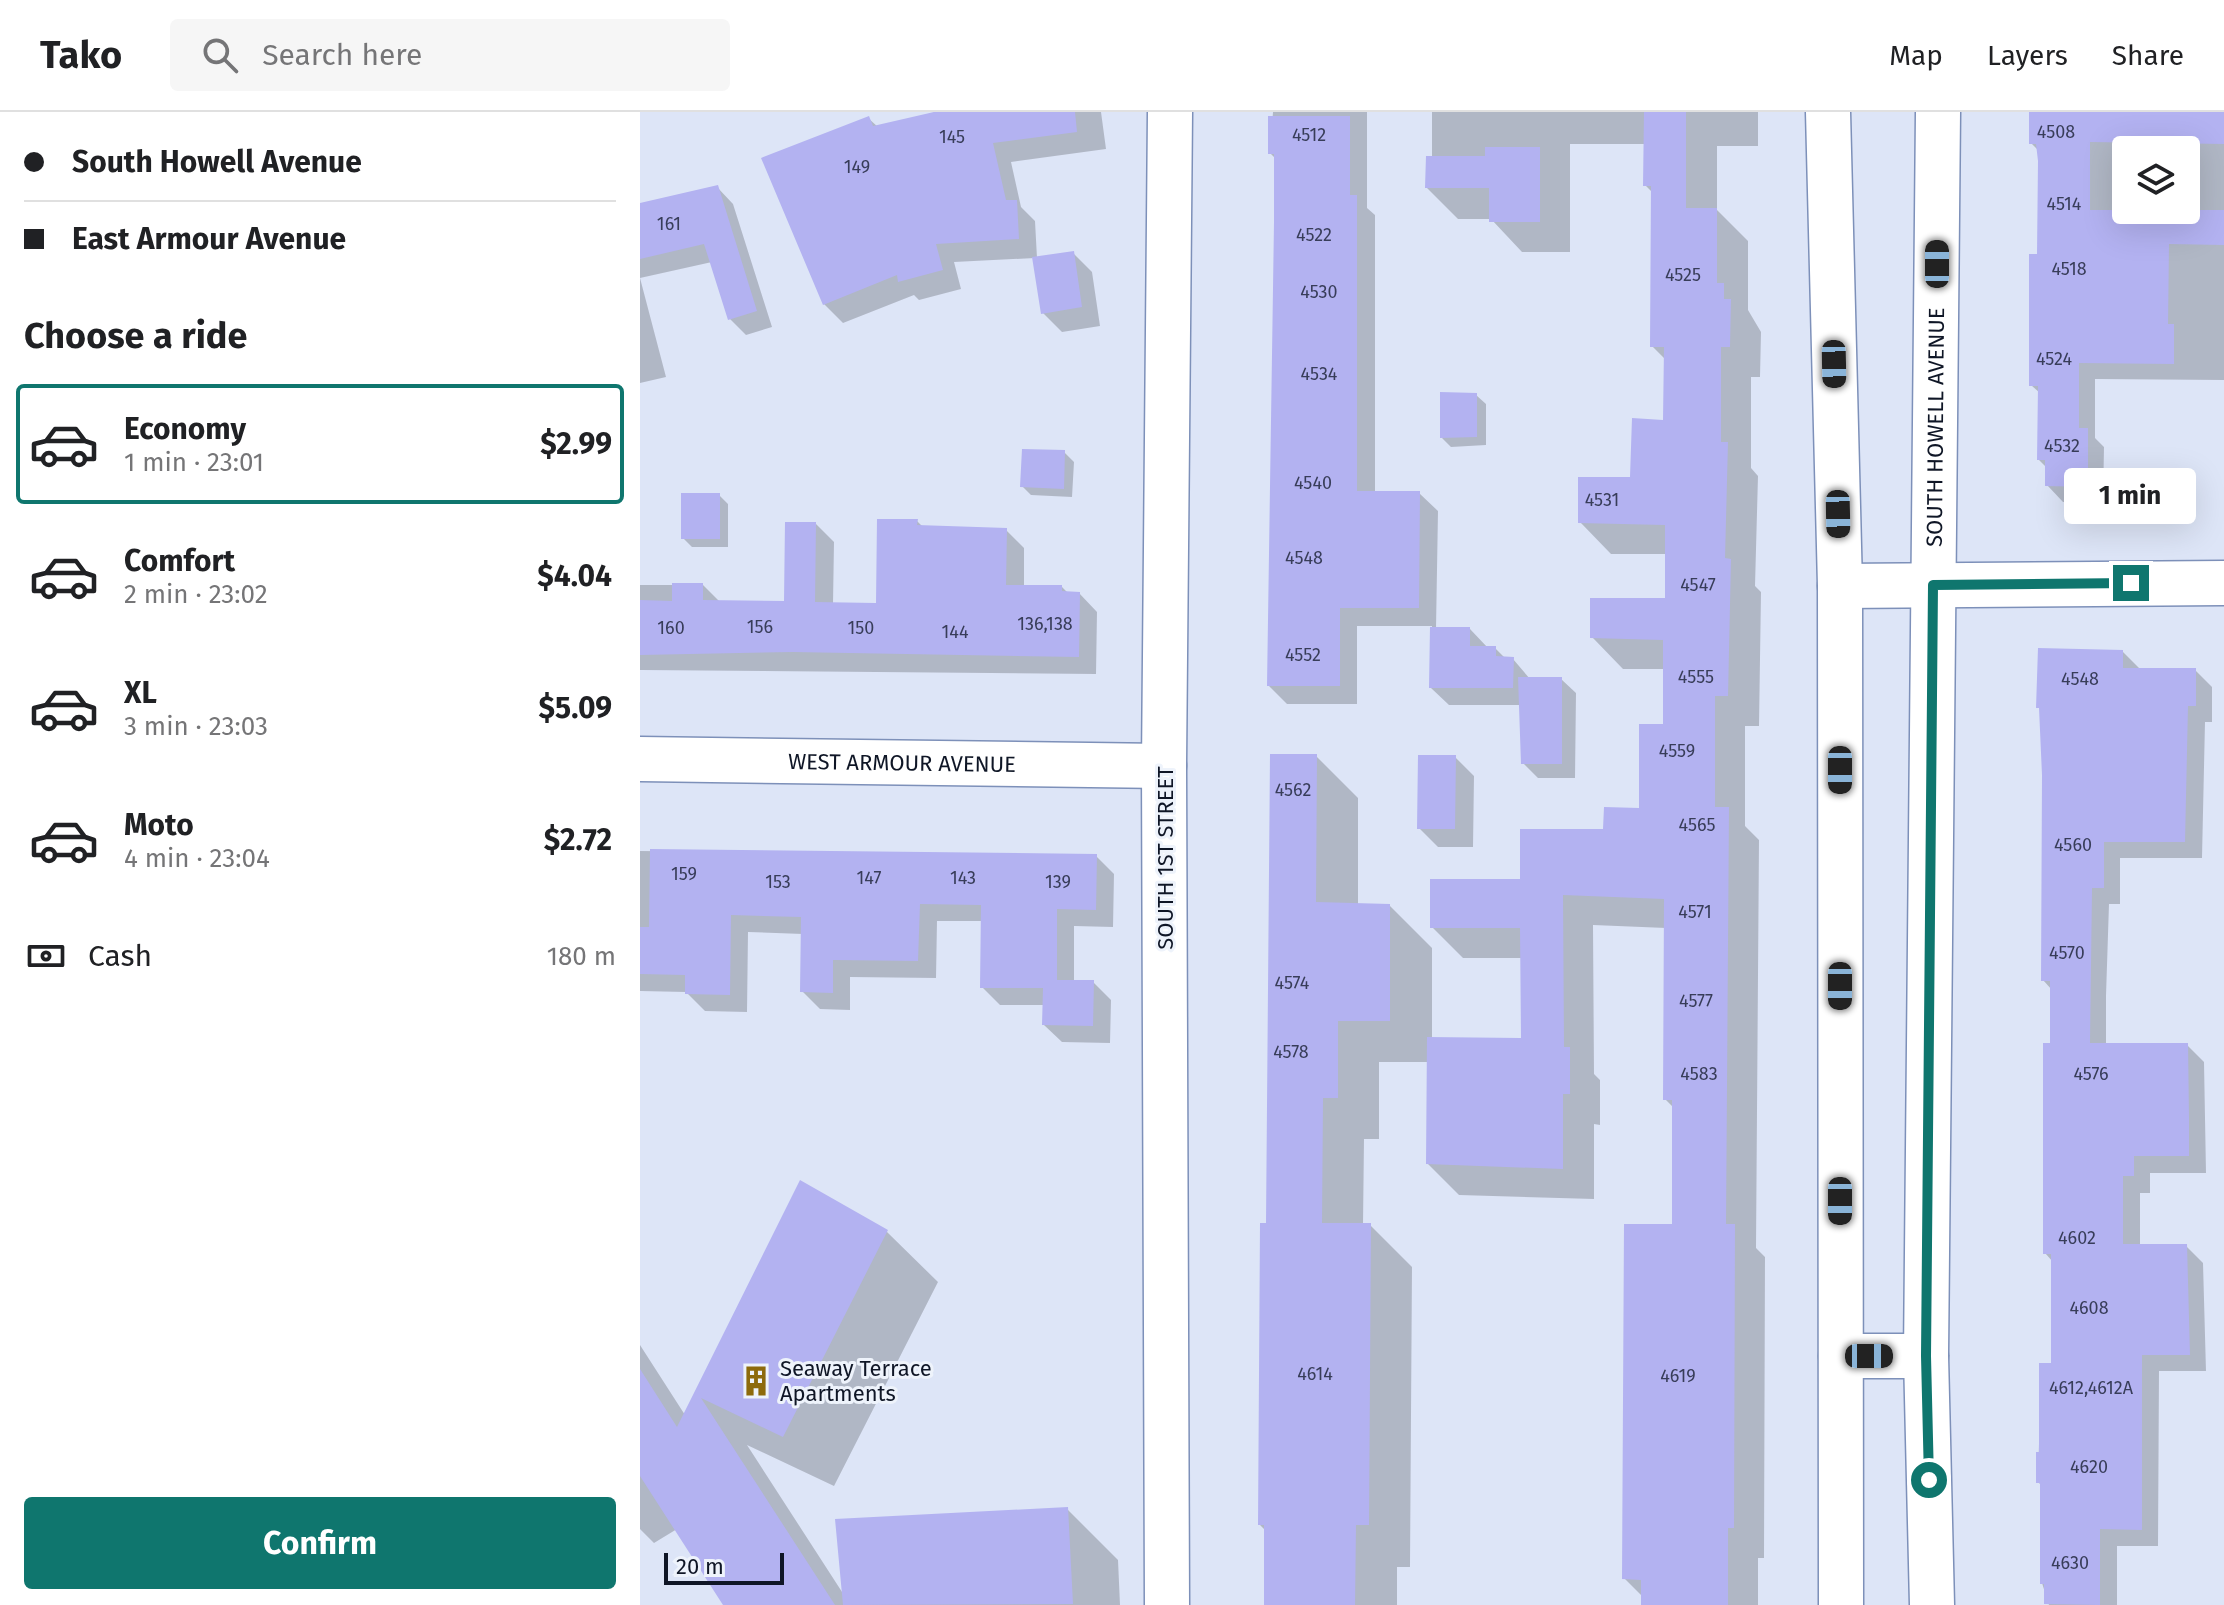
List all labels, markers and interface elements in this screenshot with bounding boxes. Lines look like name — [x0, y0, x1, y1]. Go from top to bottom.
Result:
search box — [170, 19, 730, 91]
text: Tako — [40, 32, 122, 78]
icon: search — [198, 33, 242, 77]
text: Search here — [262, 37, 422, 73]
text: Map — [1889, 39, 1943, 72]
text: Layers — [1987, 39, 2068, 72]
text: Share — [2112, 39, 2184, 72]
house number: 4508 — [2037, 121, 2075, 143]
house number: 4512 — [1292, 124, 1326, 146]
house number: 145 — [939, 126, 965, 148]
map controls — [2112, 136, 2200, 224]
button: layers — [2112, 136, 2200, 224]
text: South Howell Avenue — [72, 144, 362, 180]
house number: 149 — [844, 156, 870, 178]
house number: 4514 — [2047, 193, 2082, 215]
house number: 161 — [657, 213, 681, 235]
text: East Armour Avenue — [72, 221, 346, 257]
house number: 4522 — [1296, 224, 1332, 246]
car — [1925, 240, 1949, 288]
house number: 4518 — [2051, 258, 2087, 280]
house number: 4525 — [1665, 264, 1701, 286]
house number: 4530 — [1300, 281, 1338, 303]
street label: SOUTH HOWELL AVENUE — [1921, 307, 1950, 547]
text: Choose a ride — [24, 314, 247, 358]
car — [1822, 340, 1846, 388]
house number: 4524 — [2036, 348, 2073, 370]
house number: 4534 — [1301, 363, 1338, 385]
icon: car — [28, 408, 100, 480]
text: Economy — [124, 411, 246, 447]
text: $2.99 — [540, 426, 612, 462]
house number: 4532 — [2044, 435, 2080, 457]
text: 1 min · 23:01 — [124, 447, 264, 478]
callout: 1 min — [2065, 467, 2197, 523]
house number: 4540 — [1294, 472, 1332, 494]
text: 1 min — [2099, 480, 2161, 511]
house number: 4531 — [1585, 489, 1619, 511]
car — [1826, 490, 1850, 538]
icon: car — [28, 540, 100, 612]
text: Comfort — [124, 543, 235, 579]
house number: 4548 — [1285, 547, 1323, 569]
text: $4.04 — [537, 558, 612, 594]
route end — [2113, 565, 2149, 601]
house number: 4547 — [1680, 574, 1716, 596]
text: 2 min · 23:02 — [124, 579, 268, 610]
house number: 136,138 — [1017, 613, 1073, 635]
house number: 156 — [747, 616, 773, 638]
house number: 160 — [657, 617, 685, 639]
house number: 150 — [848, 617, 874, 639]
house number: 144 — [942, 621, 969, 643]
house number: 4552 — [1285, 644, 1321, 666]
house number: 4555 — [1678, 666, 1714, 688]
house number: 4548 — [2061, 668, 2099, 690]
icon: car — [28, 672, 100, 744]
text: XL — [124, 675, 157, 711]
text: $5.09 — [539, 690, 612, 726]
text: 3 min · 23:03 — [124, 711, 268, 742]
house number: 4559 — [1659, 740, 1695, 762]
car — [1828, 746, 1852, 794]
street label: WEST ARMOUR AVENUE — [788, 748, 1016, 778]
street label: SOUTH 1ST STREET — [1152, 766, 1179, 950]
house number: 4562 — [1275, 779, 1311, 801]
icon: car — [28, 804, 100, 876]
text: Moto — [124, 807, 194, 843]
house number: 4565 — [1679, 814, 1715, 836]
text: $2.72 — [544, 822, 612, 858]
house number: 4560 — [2054, 834, 2092, 856]
text: 4 min · 23:04 — [124, 843, 270, 874]
house number: 159 — [671, 863, 697, 885]
house number: 147 — [857, 867, 881, 889]
house number: 143 — [950, 867, 976, 889]
house number: 153 — [765, 871, 791, 893]
house number: 139 — [1045, 871, 1071, 893]
house number: 4571 — [1678, 901, 1712, 923]
icon: cash — [24, 934, 68, 978]
text: Cash — [88, 938, 152, 974]
text: 180 m — [547, 941, 616, 972]
house number: 4570 — [2049, 942, 2085, 964]
car — [1828, 962, 1852, 1010]
house number: 4574 — [1275, 972, 1310, 994]
house number: 4577 — [1679, 990, 1713, 1012]
house number: 4578 — [1273, 1041, 1309, 1063]
house number: 4583 — [1680, 1063, 1718, 1085]
house number: 4576 — [2073, 1063, 2109, 1085]
car — [1828, 1177, 1852, 1225]
house number: 4602 — [2058, 1227, 2096, 1249]
house number: 4608 — [2069, 1297, 2109, 1319]
car — [1845, 1344, 1893, 1368]
place label: Seaway Terrace Apartments — [780, 1355, 932, 1407]
house number: 4614 — [1297, 1363, 1333, 1385]
building icon: Seaway Terrace Apartments — [739, 1364, 773, 1398]
house number: 4619 — [1660, 1365, 1696, 1387]
house number: 4612,4612A — [2049, 1377, 2134, 1399]
house number: 4620 — [2070, 1456, 2108, 1478]
route start — [1911, 1462, 1947, 1498]
button: Confirm — [24, 1497, 616, 1589]
scale bar — [664, 1549, 784, 1585]
house number: 4630 — [2051, 1552, 2089, 1574]
text: 20 m — [676, 1553, 724, 1580]

